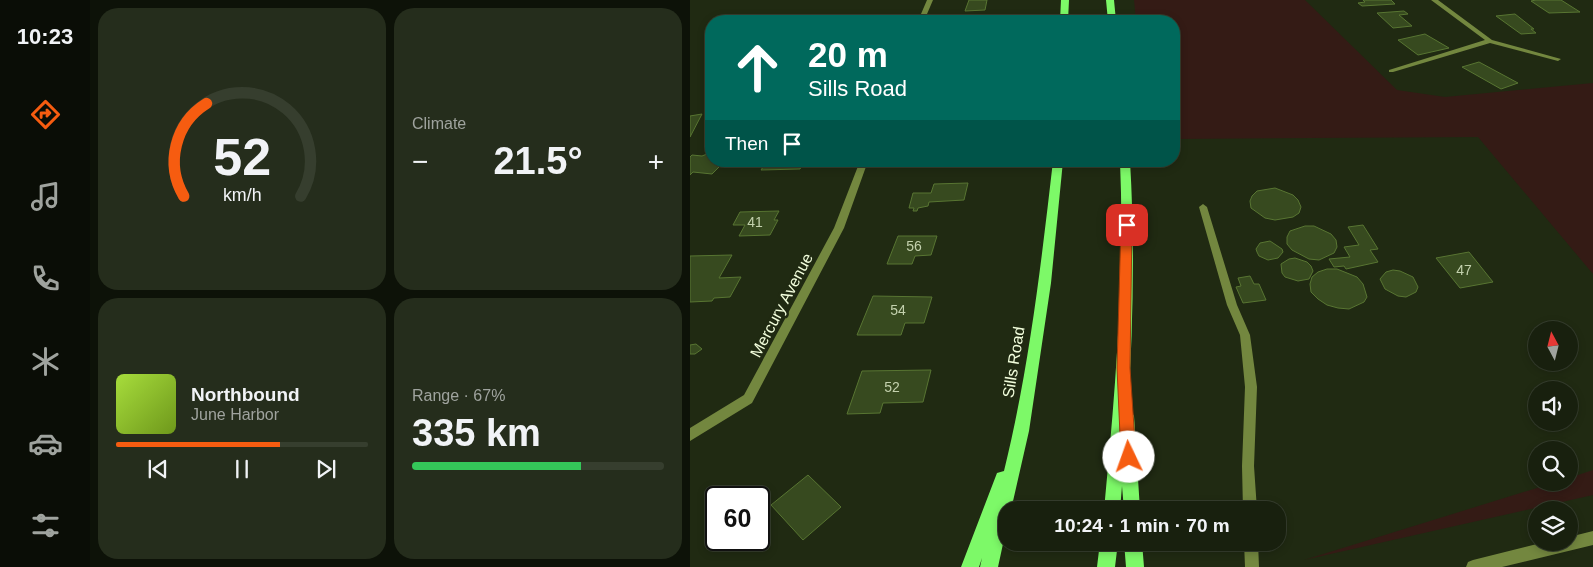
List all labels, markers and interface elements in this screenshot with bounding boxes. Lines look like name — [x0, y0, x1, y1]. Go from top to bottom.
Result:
text: 10:23 — [17, 24, 73, 49]
icon: ahead — [725, 35, 790, 100]
text: 20 m — [808, 35, 888, 74]
text: Sills Road — [808, 76, 907, 101]
icon: directions — [28, 97, 63, 132]
text: Climate — [412, 115, 466, 132]
text: 52 — [213, 128, 271, 186]
icon: arrive — [778, 130, 806, 158]
text: Then — [725, 133, 768, 154]
text: 21.5° — [493, 140, 583, 182]
text: − — [412, 146, 428, 177]
text: + — [648, 146, 664, 177]
icon: music — [28, 179, 63, 214]
text: km/h — [223, 185, 261, 205]
pin — [1106, 204, 1148, 246]
icon: arrive — [1113, 211, 1141, 239]
house number: 41 — [747, 214, 763, 230]
house number: 56 — [906, 238, 922, 254]
street label: Mercury Avenue — [747, 250, 816, 360]
icon: phone — [28, 261, 63, 296]
house number: 47 — [1456, 262, 1472, 278]
house number: 54 — [890, 302, 906, 318]
north arrow — [1528, 321, 1578, 371]
map controls — [1528, 321, 1578, 551]
street label: Sills Road — [999, 325, 1028, 399]
icon: climate — [28, 344, 63, 379]
house number: 52 — [884, 379, 900, 395]
button: sound — [1528, 381, 1578, 431]
text: Northbound — [191, 384, 300, 405]
text: Range · 67% — [412, 387, 505, 404]
text: June Harbor — [191, 406, 279, 423]
text: 335 km — [412, 412, 541, 454]
icon: car — [28, 426, 63, 461]
position arrow — [1102, 430, 1154, 482]
button: search — [1528, 441, 1578, 491]
icon: previous — [144, 455, 172, 483]
icon: pause — [228, 455, 256, 483]
icon: next — [312, 455, 340, 483]
speed limit sign: 60 — [705, 486, 770, 551]
button: layers — [1528, 501, 1578, 551]
icon: filters — [28, 508, 63, 543]
text: 10:24 · 1 min · 70 m — [1054, 515, 1230, 536]

